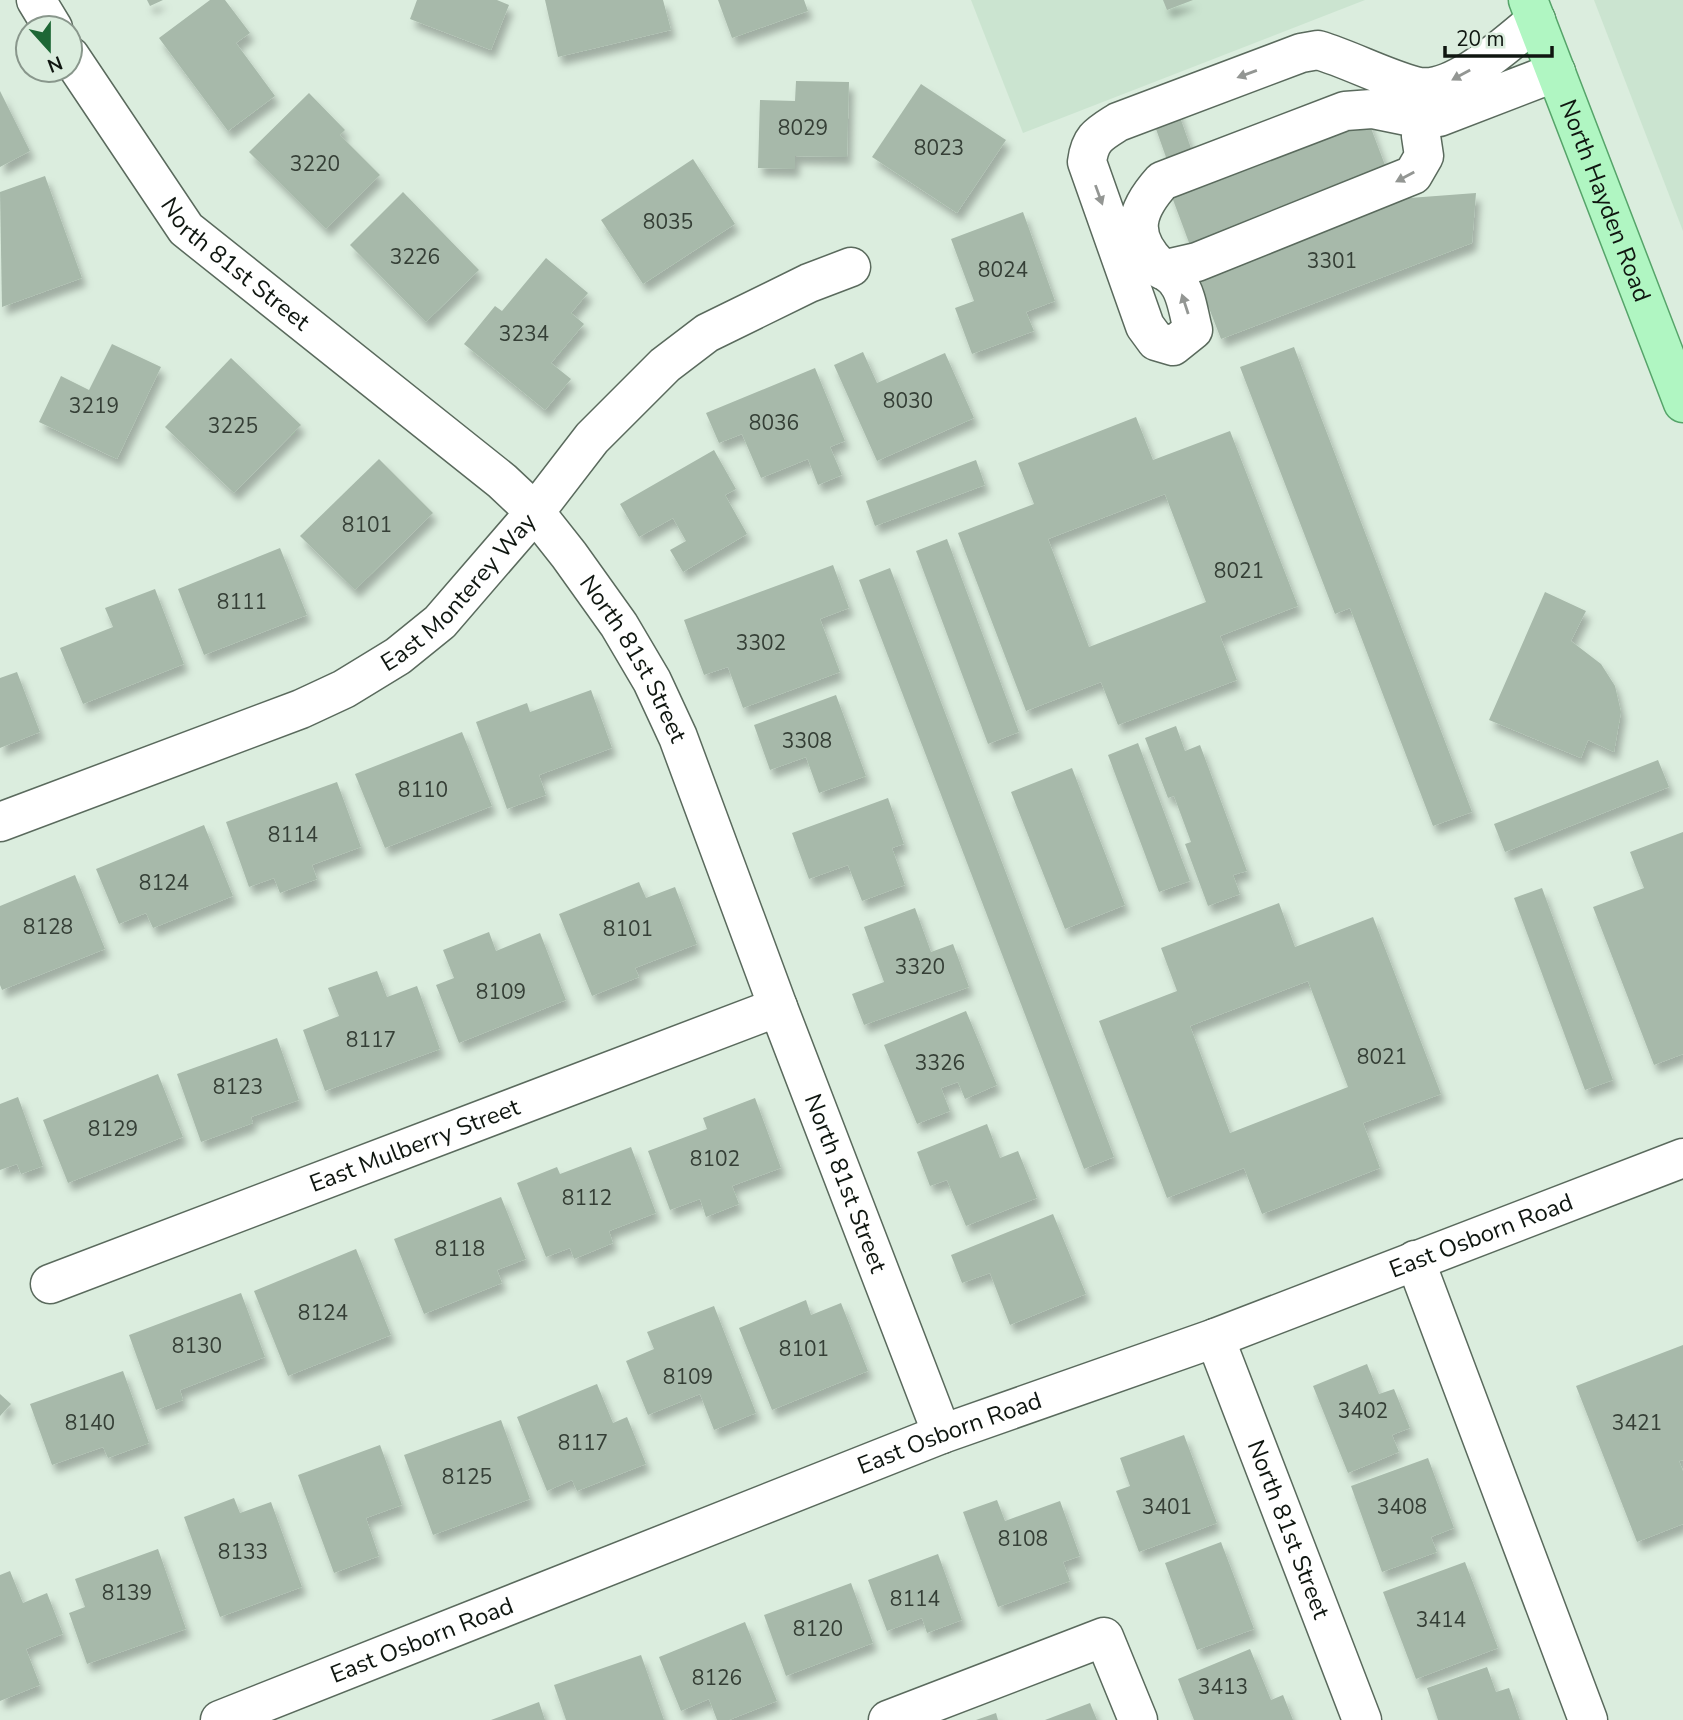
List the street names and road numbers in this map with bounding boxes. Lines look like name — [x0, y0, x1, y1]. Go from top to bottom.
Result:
street label: North Hayden Road — [1552, 95, 1659, 306]
street label: North 81st Street — [153, 191, 317, 338]
street label: East Monterey Way — [375, 506, 543, 679]
street label: North 81st Street — [572, 568, 695, 748]
street label: North 81st Street — [797, 1089, 895, 1278]
street label: East Mulberry Street — [305, 1091, 525, 1200]
street label: East Osborn Road — [1385, 1186, 1577, 1285]
street label: East Osborn Road — [853, 1384, 1046, 1482]
street label: North 81st Street — [1240, 1435, 1338, 1624]
street label: East Osborn Road — [326, 1589, 518, 1691]

